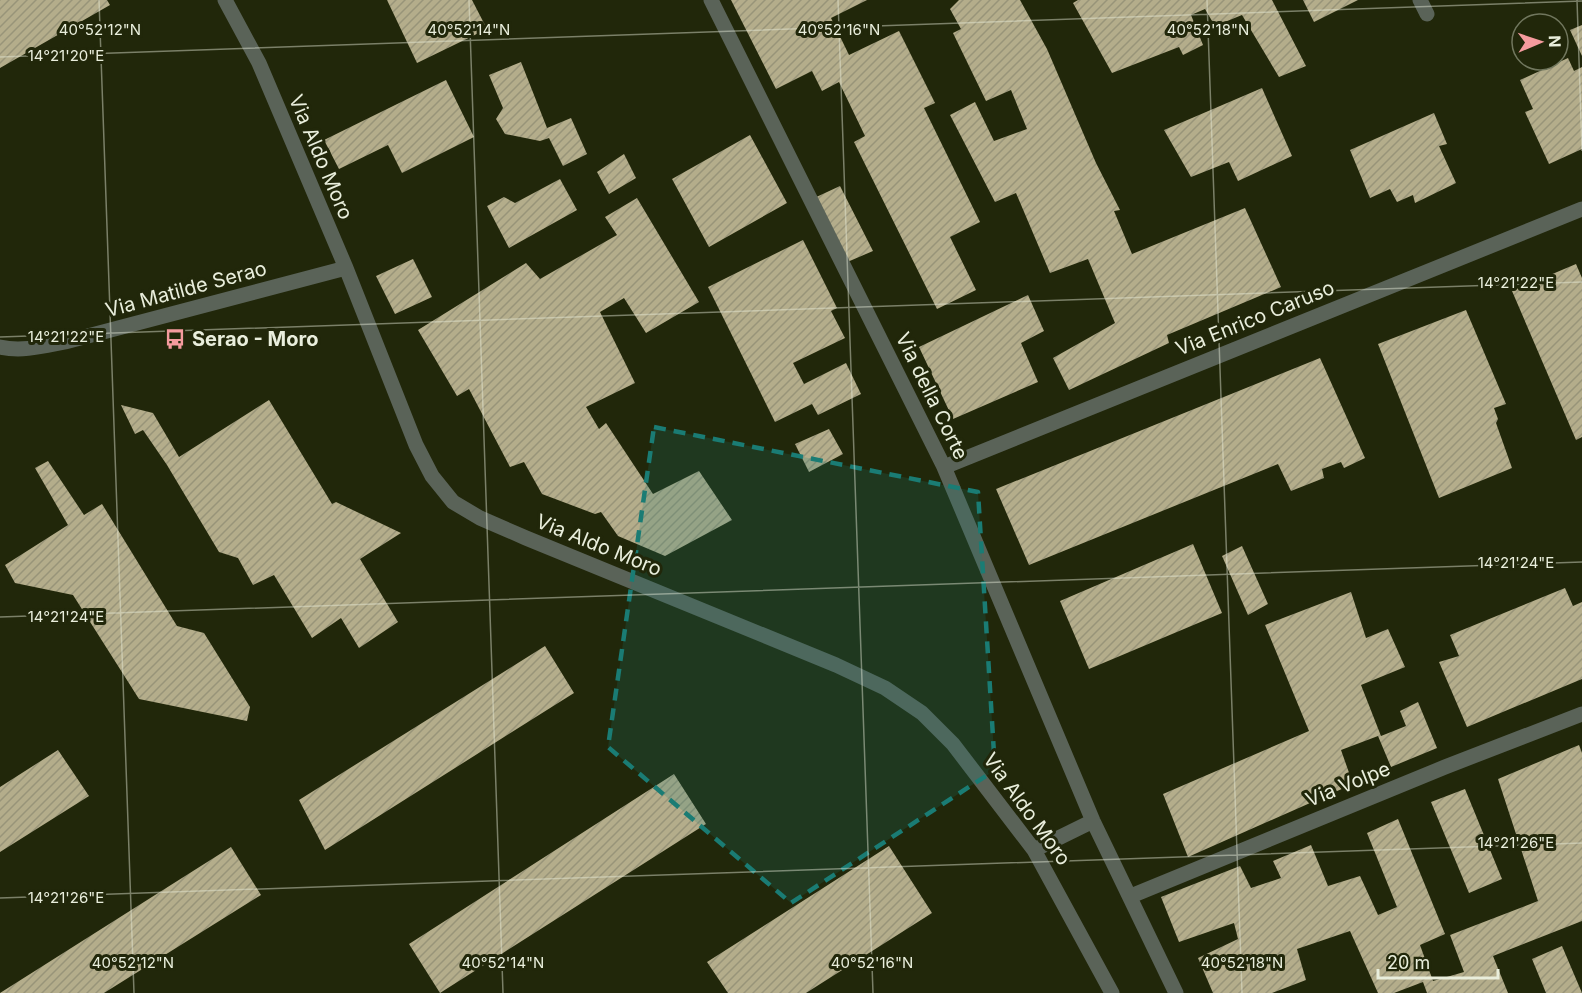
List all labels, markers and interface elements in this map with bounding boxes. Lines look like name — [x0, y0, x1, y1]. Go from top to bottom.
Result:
north arrow — [1510, 12, 1570, 72]
text: 40°52'12"N — [59, 20, 141, 39]
text: 40°52'14"N — [428, 20, 510, 39]
text: 40°52'16"N — [798, 20, 880, 39]
text: 40°52'18"N — [1167, 20, 1249, 39]
text: N — [1545, 35, 1565, 48]
text: 14°21'20"E — [28, 46, 104, 65]
street label: Via Aldo Moro — [284, 91, 358, 223]
street label: Via Matilde Serao — [103, 256, 269, 322]
text: 14°21'22"E — [1478, 273, 1554, 292]
street label: Via Enrico Caruso — [1172, 275, 1338, 361]
text: 14°21'22"E — [28, 327, 104, 346]
bus stop icon: Serao - Moro — [163, 327, 187, 351]
place label: Serao - Moro — [192, 327, 318, 351]
street label: Via della Corte — [891, 329, 973, 463]
street label: Via Aldo Moro — [533, 509, 665, 581]
text: 14°21'24"E — [1478, 553, 1554, 572]
text: 14°21'24"E — [28, 607, 104, 626]
street label: Via Aldo Moro — [978, 748, 1076, 870]
street label: Via Volpe — [1302, 756, 1394, 812]
text: 14°21'26"E — [1478, 833, 1554, 852]
text: 14°21'26"E — [28, 888, 104, 907]
scale bar — [1378, 942, 1498, 980]
text: 20 m — [1387, 952, 1430, 973]
text: 40°52'12"N — [92, 953, 174, 972]
text: 40°52'14"N — [462, 953, 544, 972]
text: 40°52'16"N — [831, 953, 913, 972]
text: 40°52'18"N — [1201, 953, 1283, 972]

